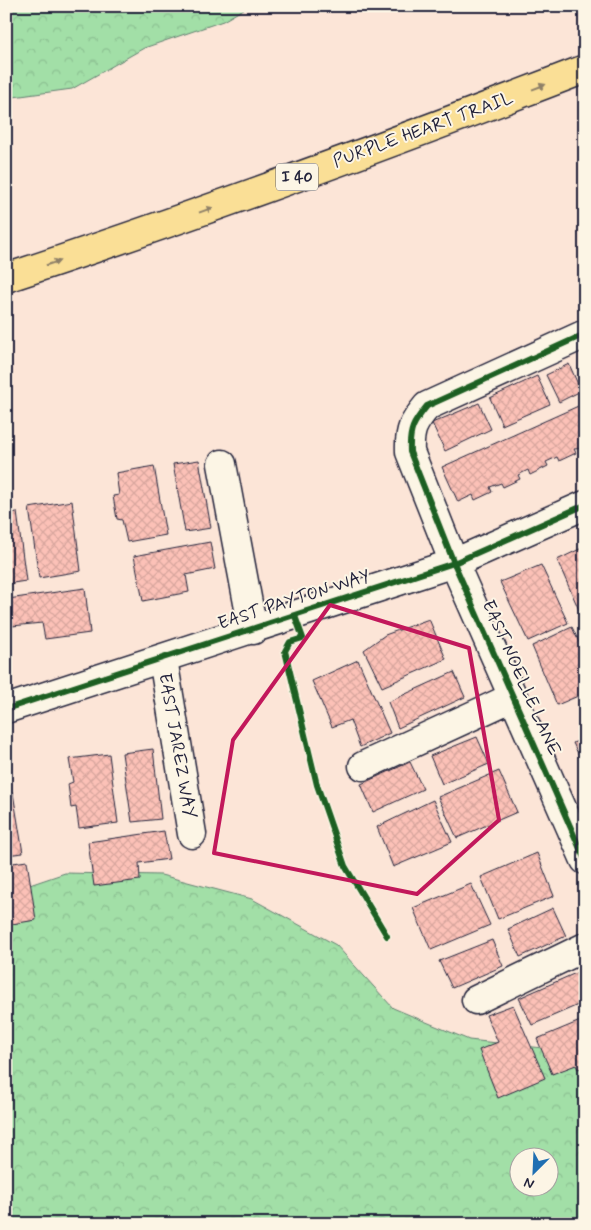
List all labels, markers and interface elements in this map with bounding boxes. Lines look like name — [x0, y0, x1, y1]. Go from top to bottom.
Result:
one-way arrow — [532, 82, 546, 90]
street label: PURPLE HEART TRAIL — [330, 86, 516, 174]
road number: I 40 — [276, 163, 318, 190]
one-way arrow — [199, 206, 214, 214]
one-way arrow — [45, 258, 60, 266]
street label: EAST PAYTON WAY — [215, 564, 373, 636]
street label: EAST NOELLE LANE — [476, 596, 566, 760]
street label: EAST JAREZ WAY — [152, 671, 202, 821]
north arrow — [508, 1148, 558, 1198]
text: N — [521, 1173, 537, 1193]

